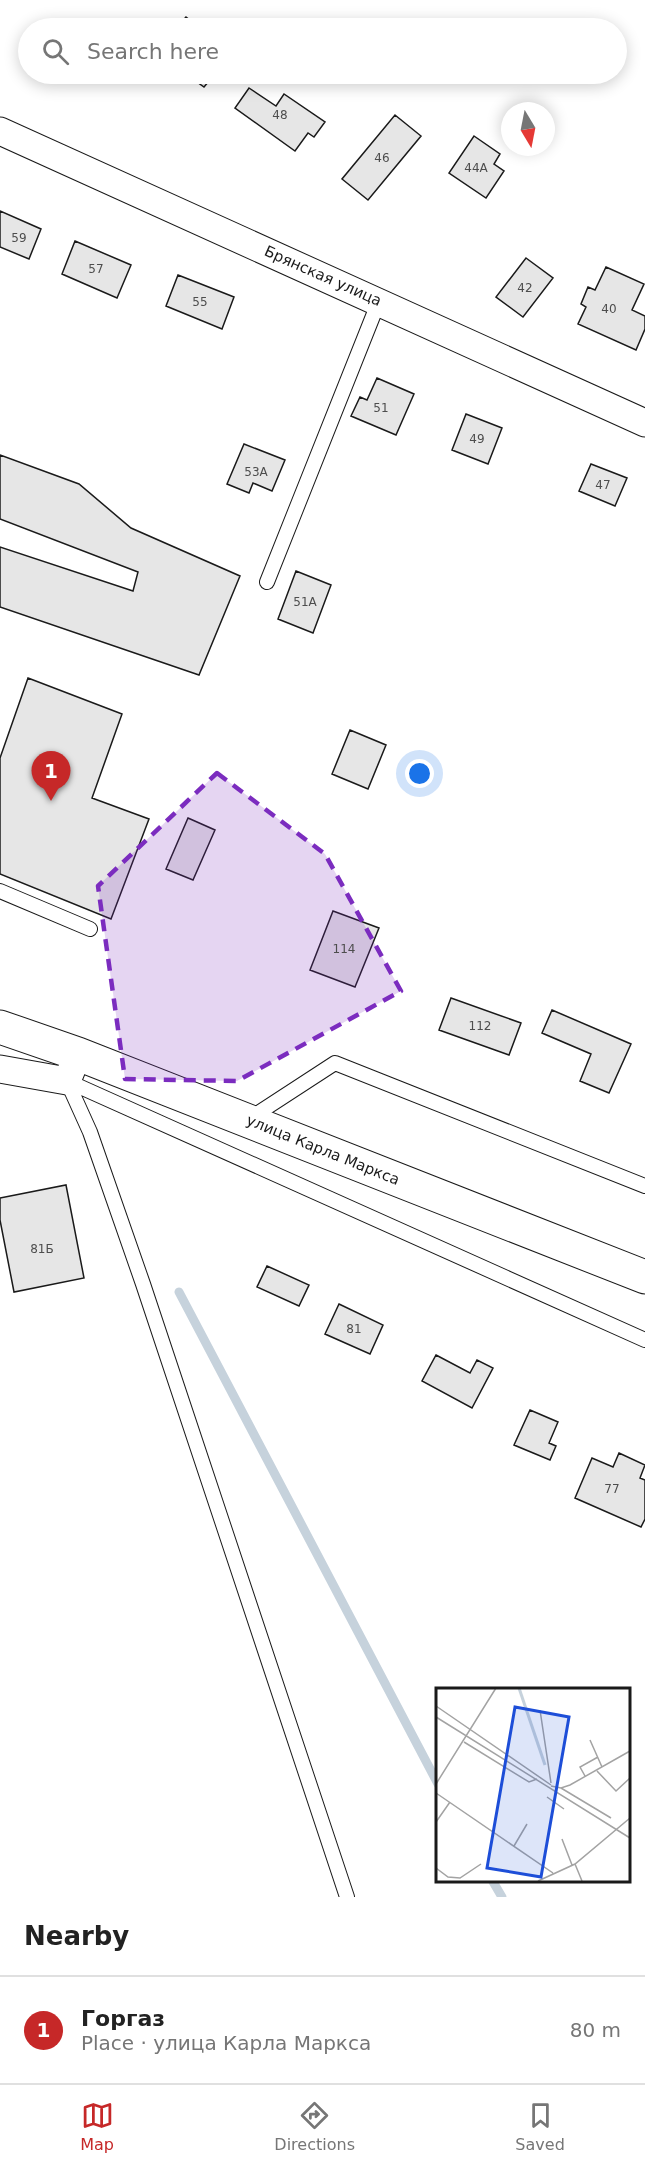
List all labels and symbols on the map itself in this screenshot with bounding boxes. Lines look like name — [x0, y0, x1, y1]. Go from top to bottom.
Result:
north arrow — [501, 102, 555, 156]
house number: 48 — [272, 108, 288, 122]
house number: 46 — [374, 151, 390, 165]
house number: 44А — [464, 161, 489, 175]
house number: 59 — [11, 231, 27, 245]
street label: Брянская улица — [262, 242, 384, 310]
house number: 57 — [88, 262, 104, 276]
house number: 42 — [517, 281, 533, 295]
house number: 55 — [192, 295, 208, 309]
house number: 40 — [601, 302, 617, 316]
house number: 51 — [373, 401, 389, 415]
house number: 49 — [469, 432, 485, 446]
house number: 53А — [244, 465, 269, 479]
house number: 47 — [595, 478, 611, 492]
house number: 51А — [293, 595, 318, 609]
pin: 1 — [32, 752, 70, 801]
your location — [405, 759, 434, 788]
house number: 114 — [333, 942, 355, 956]
house number: 112 — [469, 1019, 491, 1033]
street label: улица Карла Маркса — [244, 1111, 402, 1189]
house number: 81Б — [30, 1242, 54, 1256]
house number: 81 — [346, 1322, 362, 1336]
house number: 77 — [604, 1482, 620, 1496]
inset map — [436, 1688, 630, 1882]

